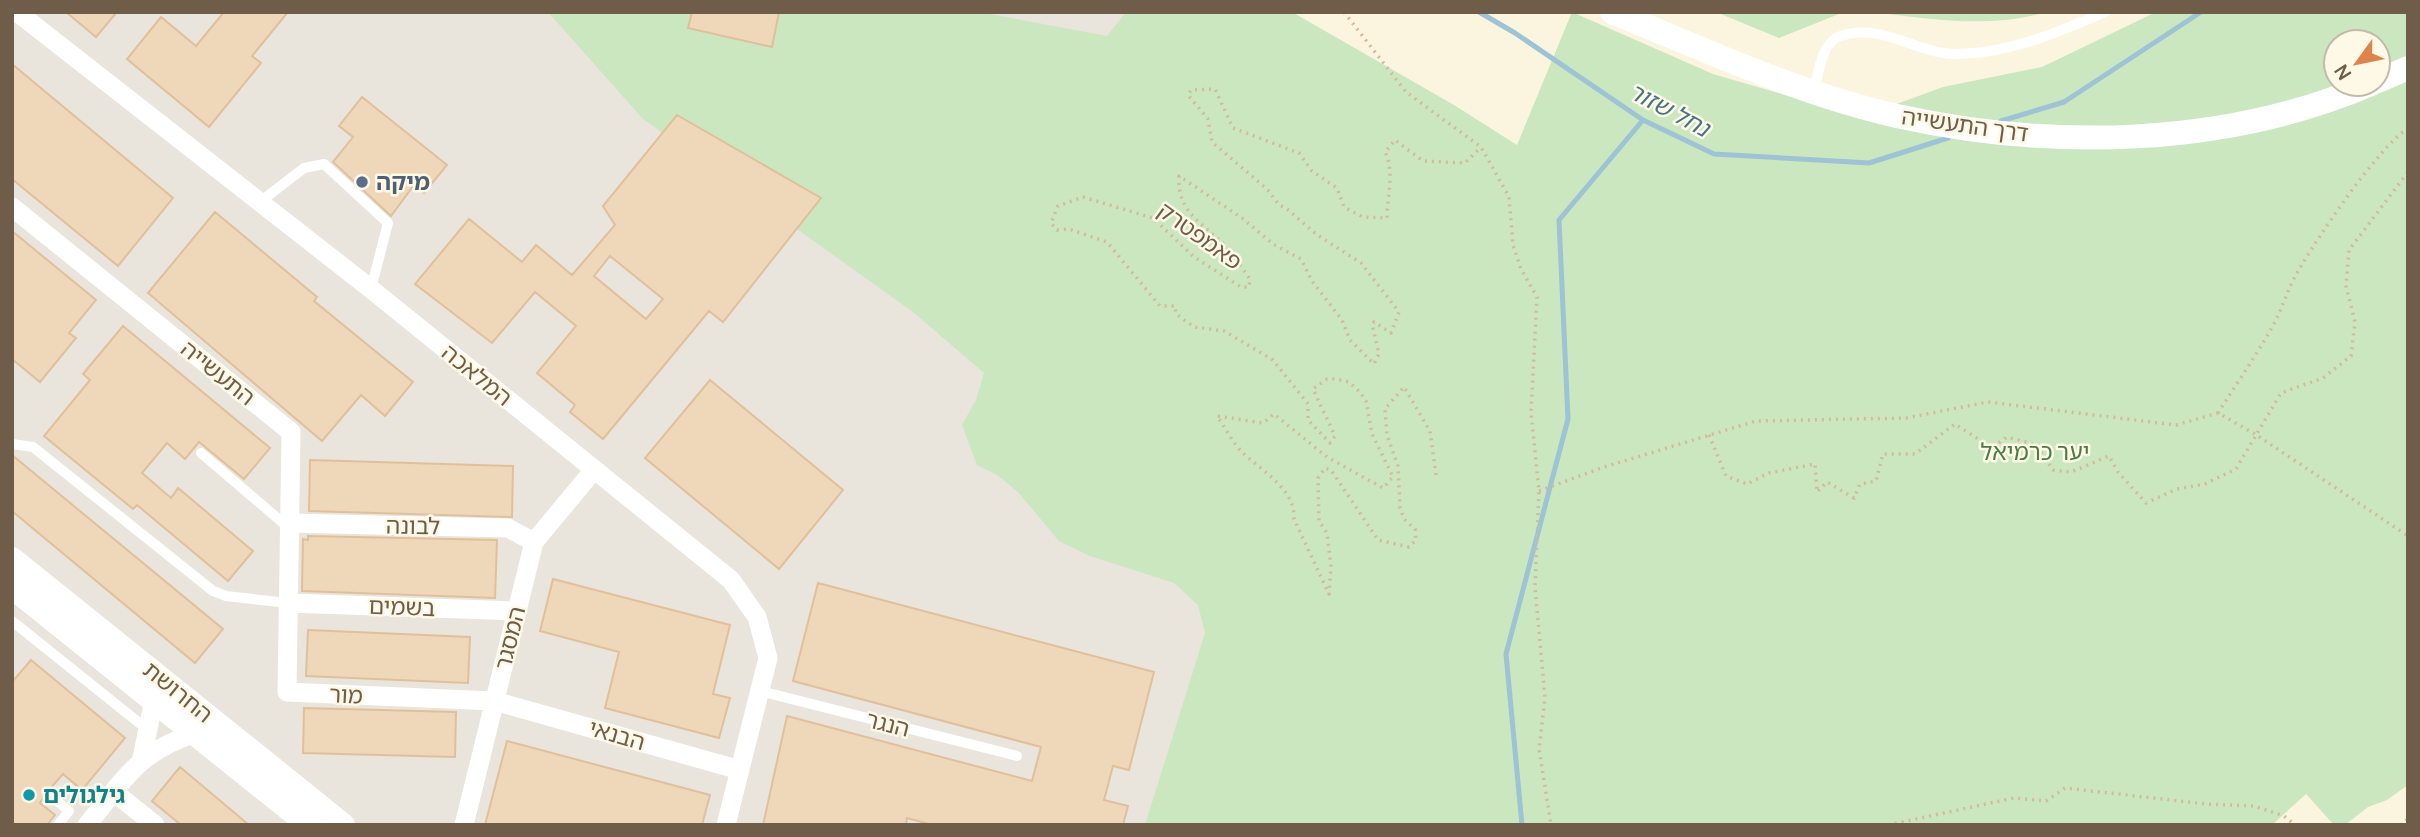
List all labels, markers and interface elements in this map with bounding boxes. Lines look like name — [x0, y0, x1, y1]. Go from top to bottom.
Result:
north arrow — [2322, 28, 2392, 98]
text: N — [2328, 59, 2357, 85]
water label: נחל שזור — [1623, 74, 1718, 145]
street label: דרך התעשייה — [1900, 99, 2031, 149]
place label: מיקה — [376, 165, 430, 197]
marker: מיקה — [354, 174, 370, 190]
street label: פאמפטרק — [1152, 194, 1249, 277]
street label: התעשייה — [175, 332, 263, 412]
street label: המלאכה — [436, 336, 520, 413]
park label: יער כרמיאל — [1980, 435, 2090, 467]
street label: לבונה — [386, 509, 440, 541]
street label: בשמים — [368, 589, 436, 623]
street label: המסגר — [486, 603, 532, 673]
street label: החרושת — [137, 653, 220, 729]
street label: מור — [328, 677, 364, 711]
street label: הנגר — [863, 702, 913, 744]
street label: הבנאי — [585, 711, 649, 757]
place label: גילגולים — [43, 778, 125, 810]
marker: גילגולים — [21, 787, 37, 803]

